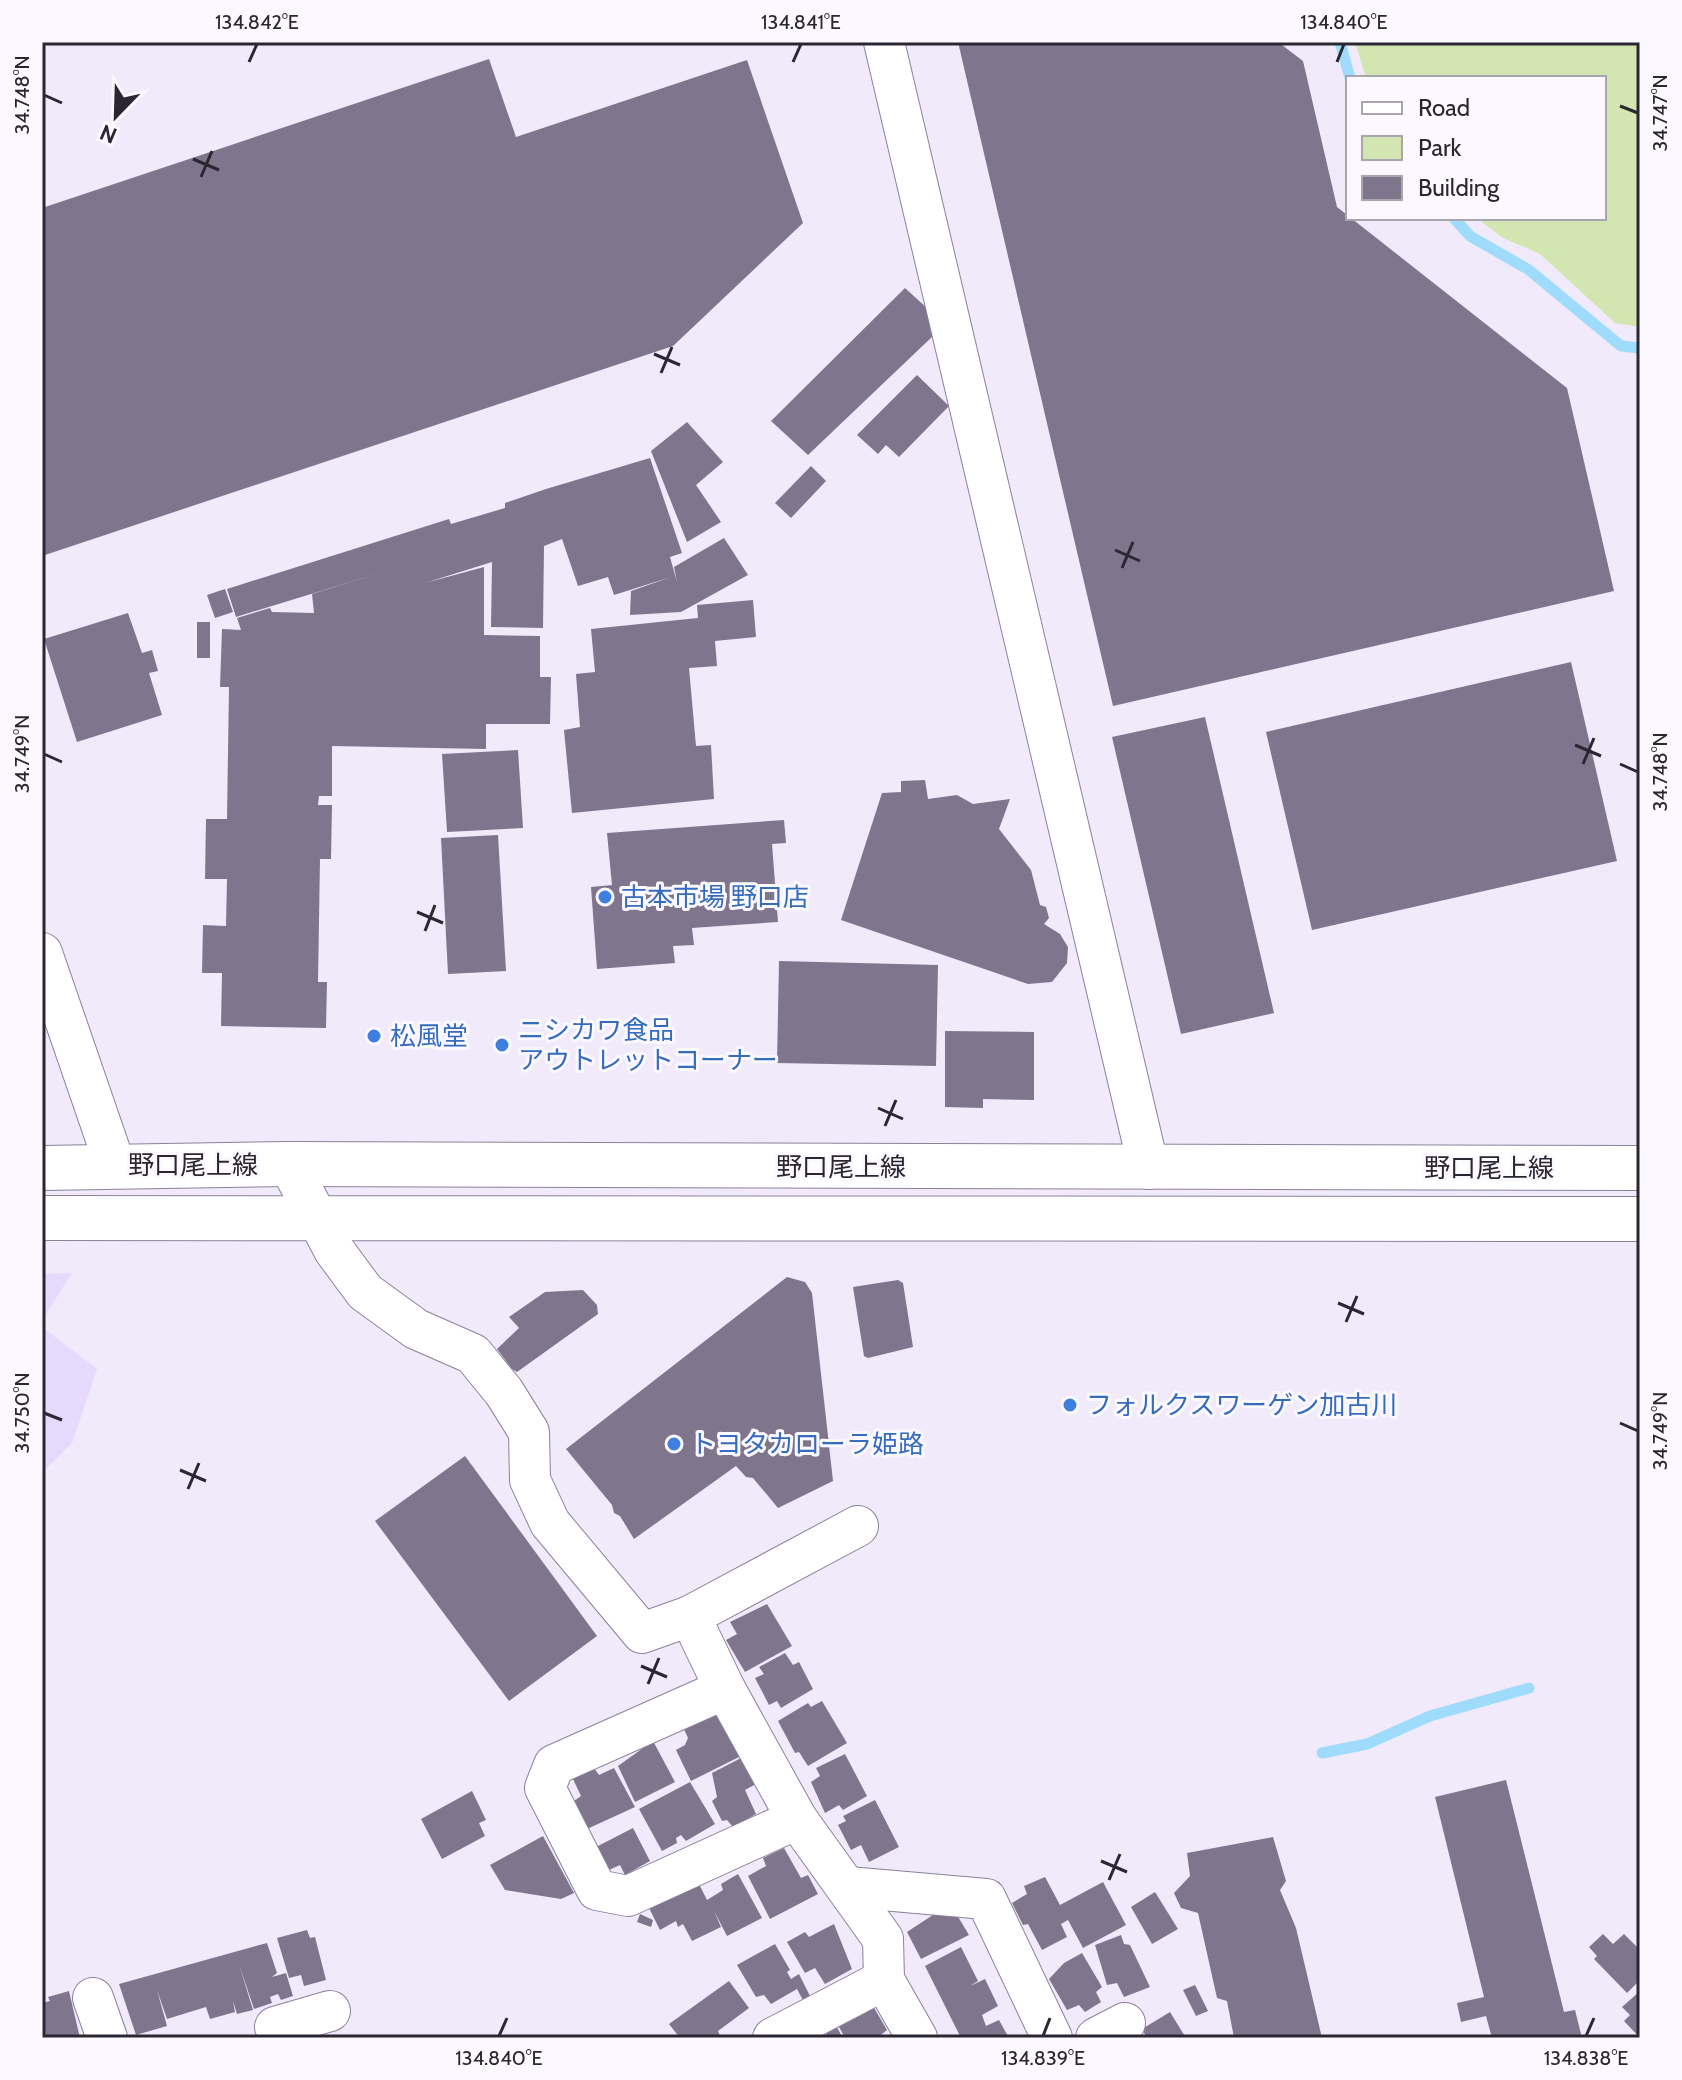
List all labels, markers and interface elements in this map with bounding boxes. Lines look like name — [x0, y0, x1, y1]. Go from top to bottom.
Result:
text: 134.842°E — [215, 10, 299, 34]
text: 134.841°E — [761, 10, 841, 34]
text: 134.840°E — [1300, 10, 1388, 34]
text: 34.748°N — [10, 55, 34, 135]
text: 34.747°N — [1648, 74, 1672, 152]
north arrow — [76, 76, 156, 156]
legend — [1346, 76, 1606, 220]
text: Road — [1418, 93, 1470, 122]
text: N — [96, 118, 121, 149]
text: Park — [1418, 133, 1461, 162]
text: Building — [1418, 173, 1500, 202]
text: 34.749°N — [10, 715, 34, 793]
text: 34.748°N — [1648, 732, 1672, 812]
place label: 古本市場 野口店 — [621, 881, 809, 913]
marker: 古本市場 野口店 — [596, 888, 614, 906]
place label: ニシカワ食品 アウトレットコーナー — [518, 1014, 778, 1076]
place label: 松風堂 — [390, 1020, 468, 1052]
marker: 松風堂 — [365, 1027, 383, 1045]
marker: ニシカワ食品 アウトレットコーナー — [493, 1036, 511, 1054]
street label: 野口尾上線 — [128, 1149, 258, 1181]
street label: 野口尾上線 — [776, 1151, 906, 1183]
street label: 野口尾上線 — [1424, 1152, 1554, 1184]
text: 34.750°N — [10, 1373, 34, 1453]
place label: フォルクスワーゲン加古川 — [1086, 1389, 1397, 1421]
text: 34.749°N — [1648, 1392, 1672, 1470]
marker: フォルクスワーゲン加古川 — [1061, 1396, 1079, 1414]
place label: トヨタカローラ姫路 — [690, 1428, 924, 1460]
marker: トヨタカローラ姫路 — [665, 1435, 683, 1453]
text: 134.840°E — [455, 2046, 543, 2070]
text: 134.839°E — [1001, 2046, 1085, 2070]
text: 134.838°E — [1544, 2046, 1628, 2070]

